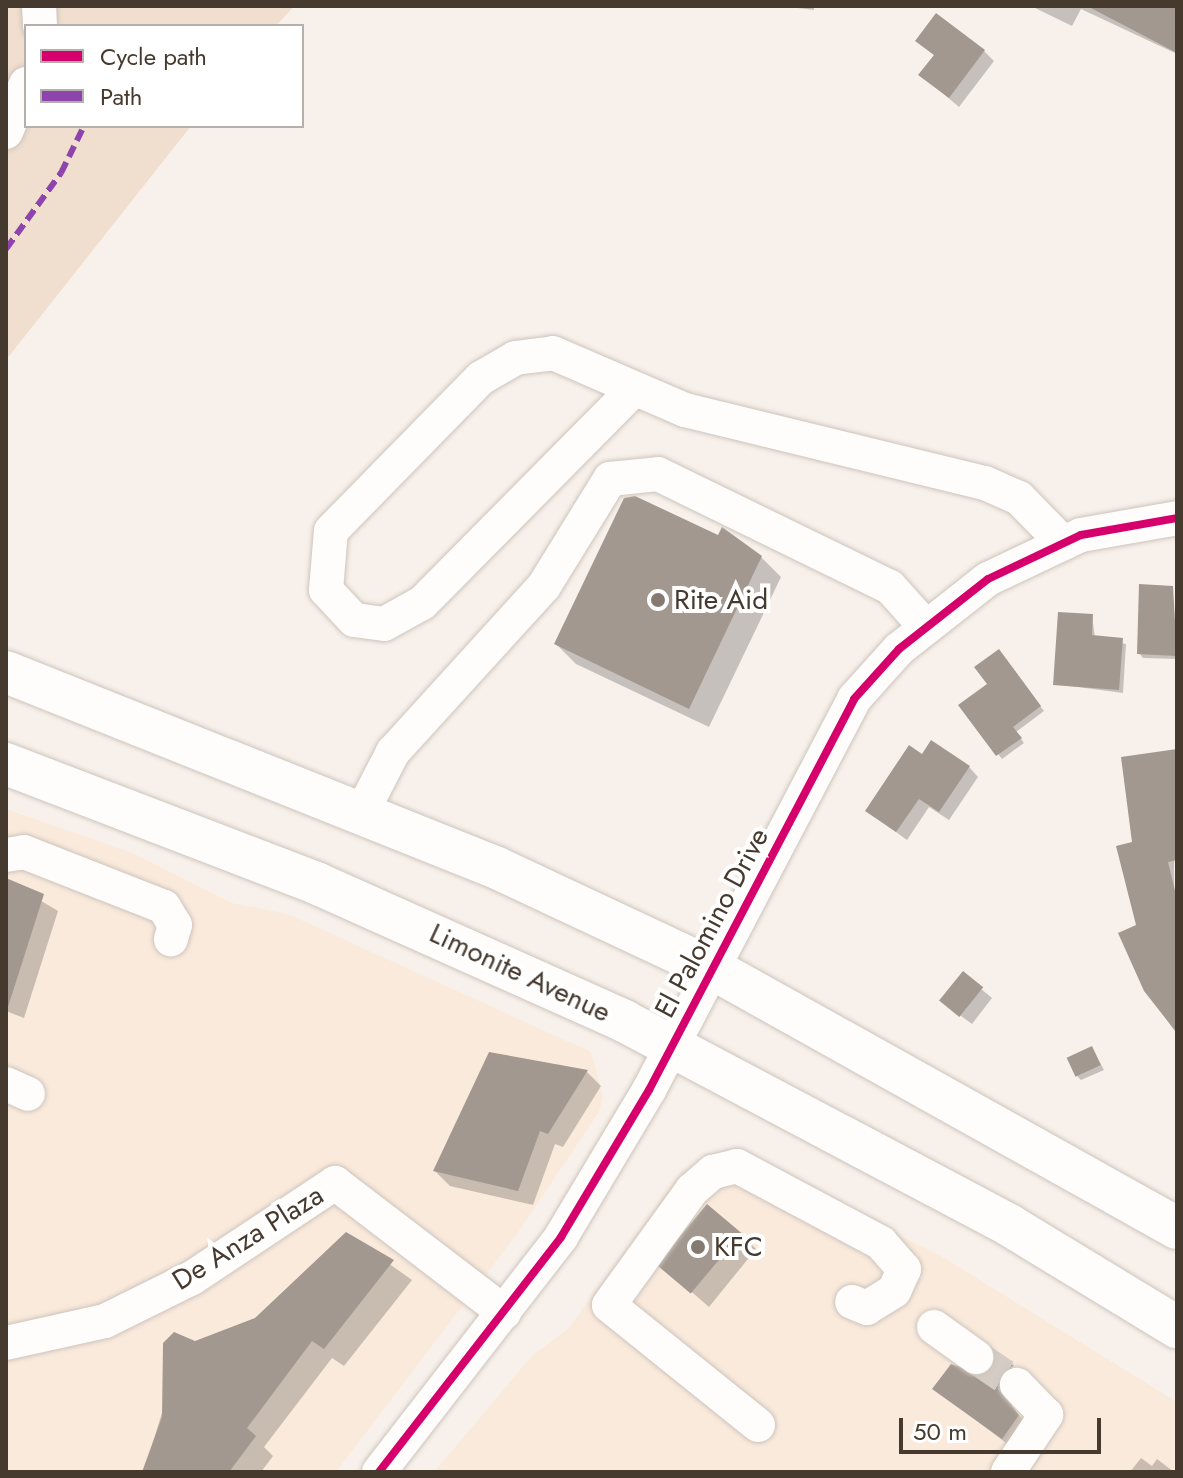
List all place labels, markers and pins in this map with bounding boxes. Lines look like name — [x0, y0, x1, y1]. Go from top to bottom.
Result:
place label: Rite Aid — [674, 583, 768, 617]
marker: Rite Aid — [649, 591, 667, 609]
place label: KFC — [714, 1230, 763, 1264]
marker: KFC — [689, 1238, 707, 1256]

